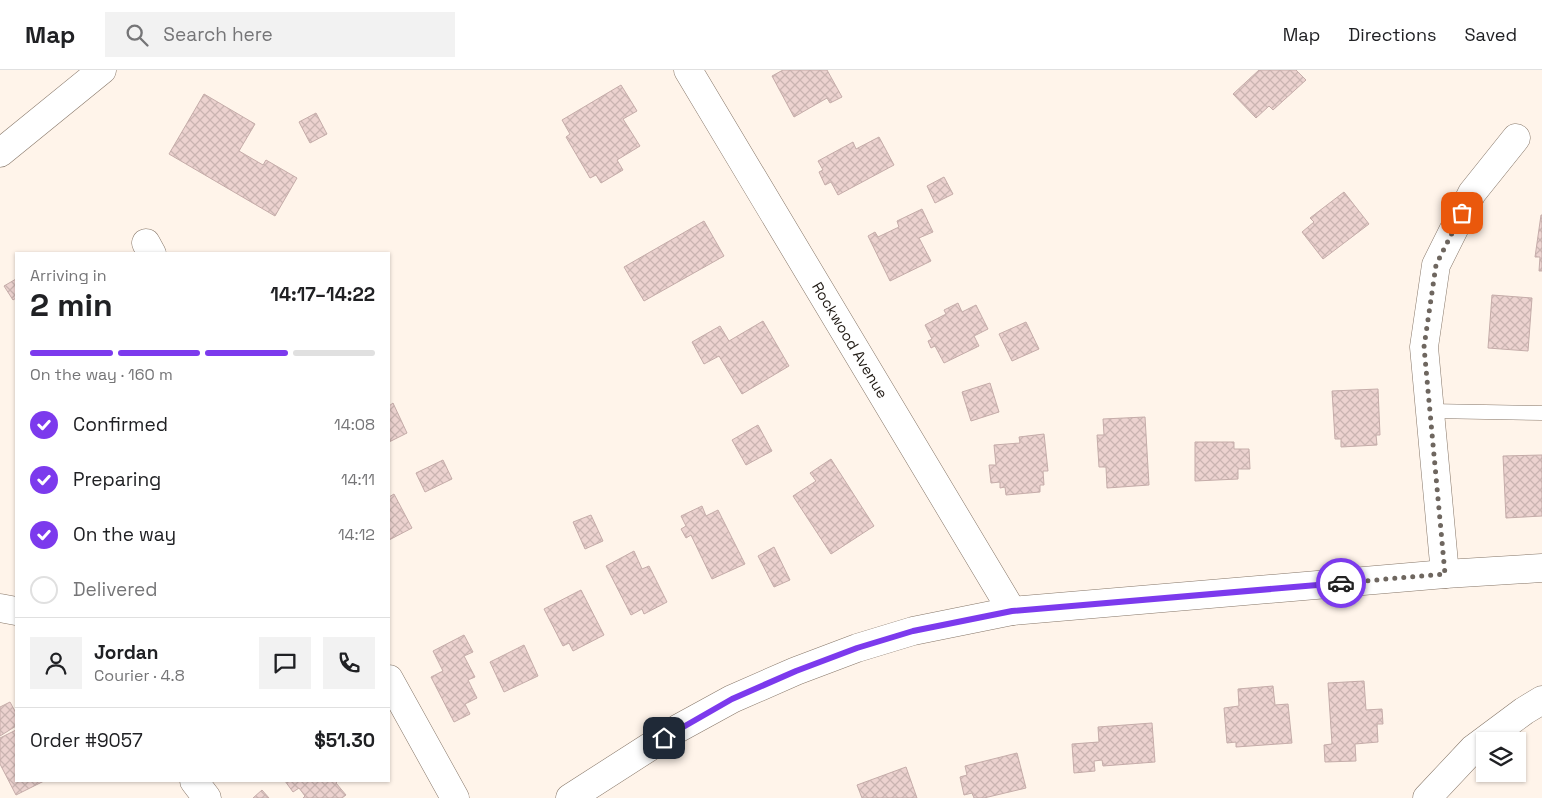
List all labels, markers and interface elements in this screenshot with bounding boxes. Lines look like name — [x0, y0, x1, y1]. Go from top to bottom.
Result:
search box — [105, 12, 455, 57]
text: Map — [25, 19, 75, 50]
icon: search — [123, 21, 151, 49]
text: Search here — [163, 22, 273, 47]
text: Map — [1283, 23, 1320, 46]
text: Directions — [1348, 23, 1437, 46]
text: Saved — [1465, 23, 1517, 46]
pin — [1441, 192, 1483, 234]
icon: bag — [1448, 199, 1476, 227]
text: Arriving in — [30, 265, 107, 286]
street label: Rockwood Avenue — [808, 278, 893, 402]
text: 14:17–14:22 — [270, 282, 375, 307]
text: 2 min — [30, 285, 113, 325]
text: On the way · 160 m — [30, 364, 173, 385]
icon: check — [30, 411, 58, 439]
text: Confirmed — [73, 412, 168, 437]
text: 14:08 — [334, 414, 375, 435]
icon: check — [30, 466, 58, 494]
text: Preparing — [73, 467, 161, 492]
text: 14:11 — [341, 469, 375, 490]
icon: check — [30, 521, 58, 549]
text: On the way — [73, 522, 176, 547]
text: 14:12 — [338, 524, 375, 545]
courier — [1316, 558, 1366, 608]
icon: car — [1327, 569, 1355, 597]
text: Delivered — [73, 577, 158, 602]
button: person — [30, 637, 82, 689]
button: chat — [259, 637, 311, 689]
button: phone — [323, 637, 375, 689]
text: Jordan — [94, 640, 159, 665]
text: Courier · 4.8 — [94, 665, 185, 686]
pin — [643, 717, 685, 759]
icon: home — [650, 724, 678, 752]
text: Order #9057 — [30, 728, 143, 753]
text: $51.30 — [314, 728, 375, 753]
map controls — [1476, 732, 1526, 782]
button: layers — [1476, 732, 1526, 782]

